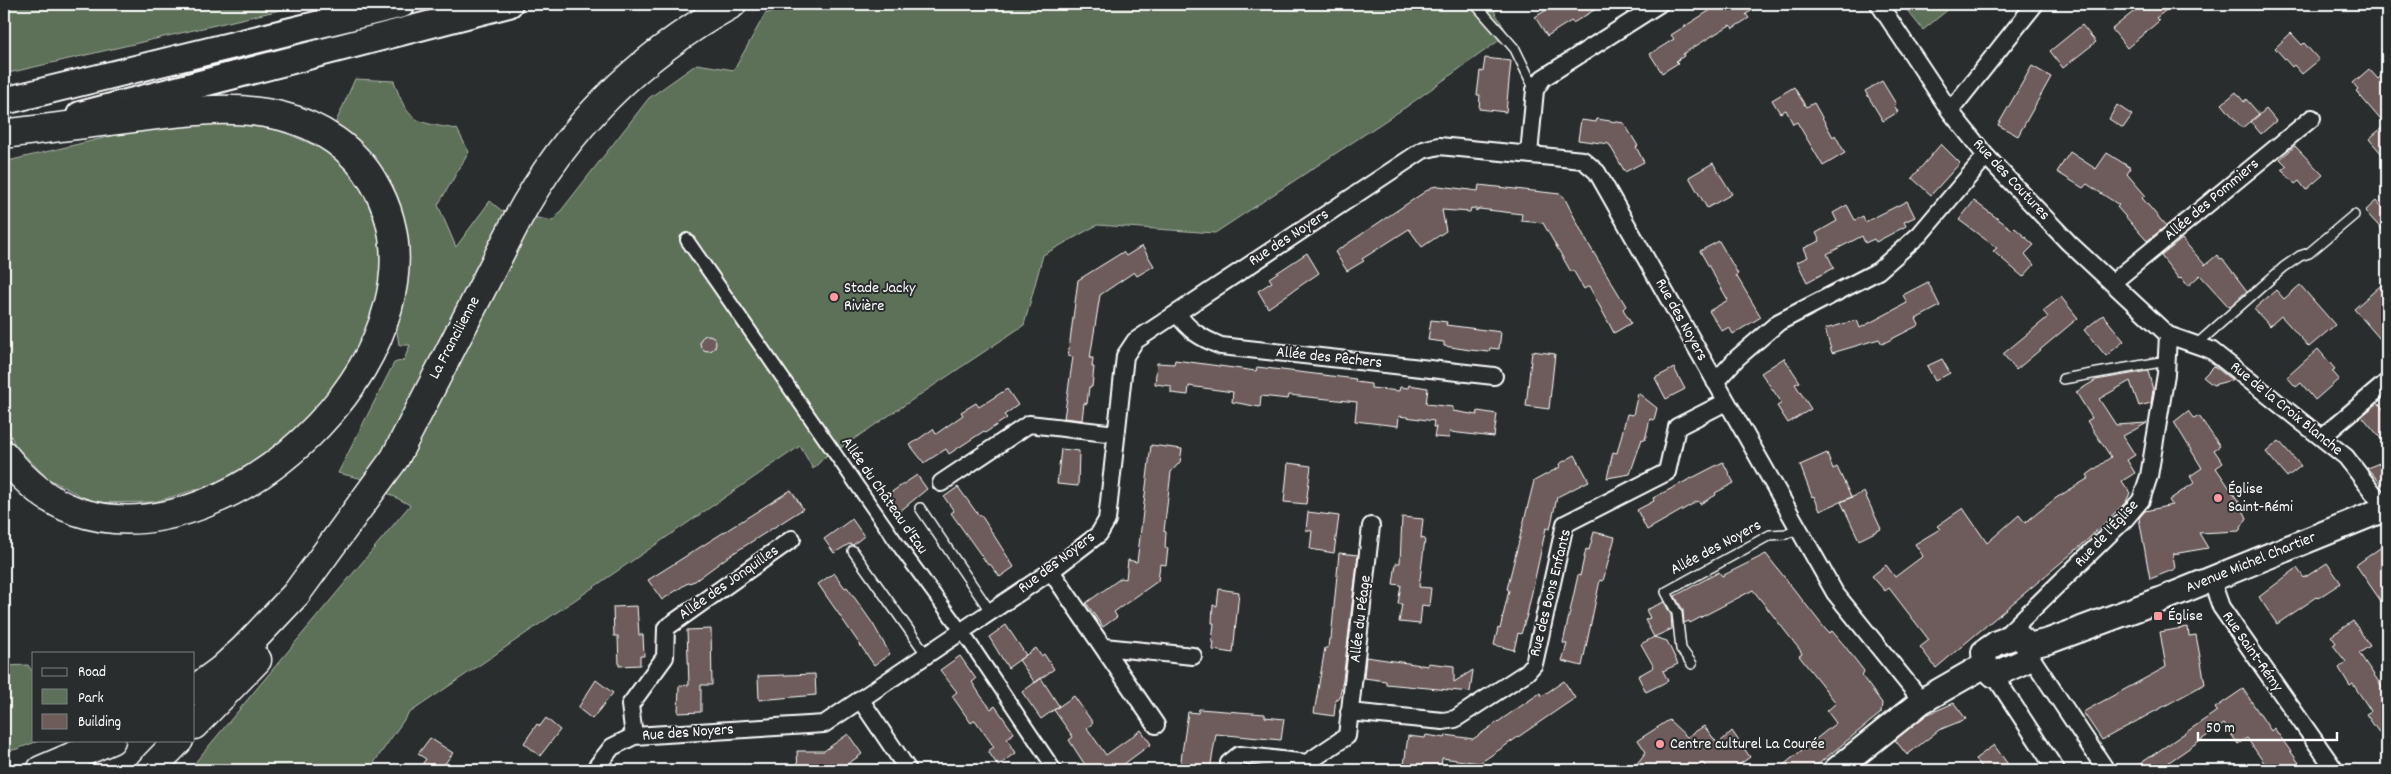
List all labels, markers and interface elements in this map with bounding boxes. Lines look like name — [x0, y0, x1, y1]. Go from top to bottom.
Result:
street label: Rue des Coutures — [1967, 134, 2055, 226]
street label: Allée des Pommiers — [2159, 153, 2265, 247]
street label: Rue des Noyers — [1244, 203, 1334, 273]
street label: Rue des Noyers — [1649, 274, 1713, 366]
place label: Stade Jacky Rivière — [844, 277, 916, 318]
marker: Stade Jacky Rivière — [828, 291, 840, 303]
street label: La Francilienne — [424, 293, 486, 383]
street label: Allée des Pêchers — [1275, 341, 1383, 375]
street label: Rue de la Croix Blanche — [2225, 356, 2347, 462]
street label: Allée du Château d'Eau — [835, 433, 933, 559]
place label: Église Saint-Rémi — [2228, 478, 2293, 519]
marker: Église Saint-Rémi — [2212, 492, 2224, 504]
street label: Rue de l'Église — [2069, 495, 2145, 573]
street label: Allée des Noyers — [1666, 514, 1766, 582]
street label: Rue des Noyers — [1014, 526, 1101, 600]
street label: Avenue Michel Chartier — [2182, 526, 2320, 600]
street label: Rue des Bons Enfants — [1524, 527, 1578, 659]
street label: Allée des Jonquilles — [674, 540, 784, 626]
street label: Allée du Péage — [1344, 574, 1378, 664]
place label: Église — [2168, 605, 2203, 628]
street label: Rue Saint-Rémy — [2216, 607, 2289, 697]
marker: Église — [2152, 610, 2164, 622]
legend — [32, 652, 195, 742]
text: Road — [78, 662, 106, 684]
text: Park — [78, 688, 104, 710]
scale bar — [2198, 709, 2337, 741]
text: Building — [78, 712, 121, 734]
street label: Rue des Noyers — [642, 718, 735, 748]
text: 50 m — [2206, 718, 2235, 740]
place label: Centre culturel La Courée — [1670, 733, 1825, 756]
marker: Centre culturel La Courée — [1654, 738, 1666, 750]

